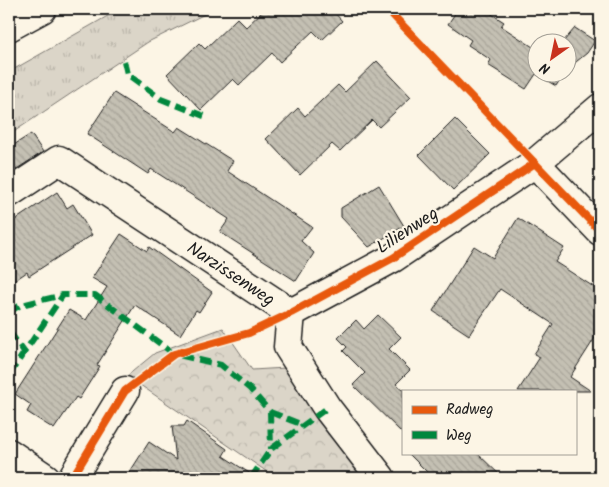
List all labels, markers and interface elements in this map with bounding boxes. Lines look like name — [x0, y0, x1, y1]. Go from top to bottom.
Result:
north arrow — [526, 32, 576, 82]
text: N — [536, 56, 555, 80]
street label: Lilienweg — [371, 200, 445, 262]
street label: Narzissenweg — [180, 235, 280, 315]
legend — [402, 390, 576, 454]
text: Radweg — [446, 398, 493, 422]
text: Weg — [446, 424, 472, 448]

